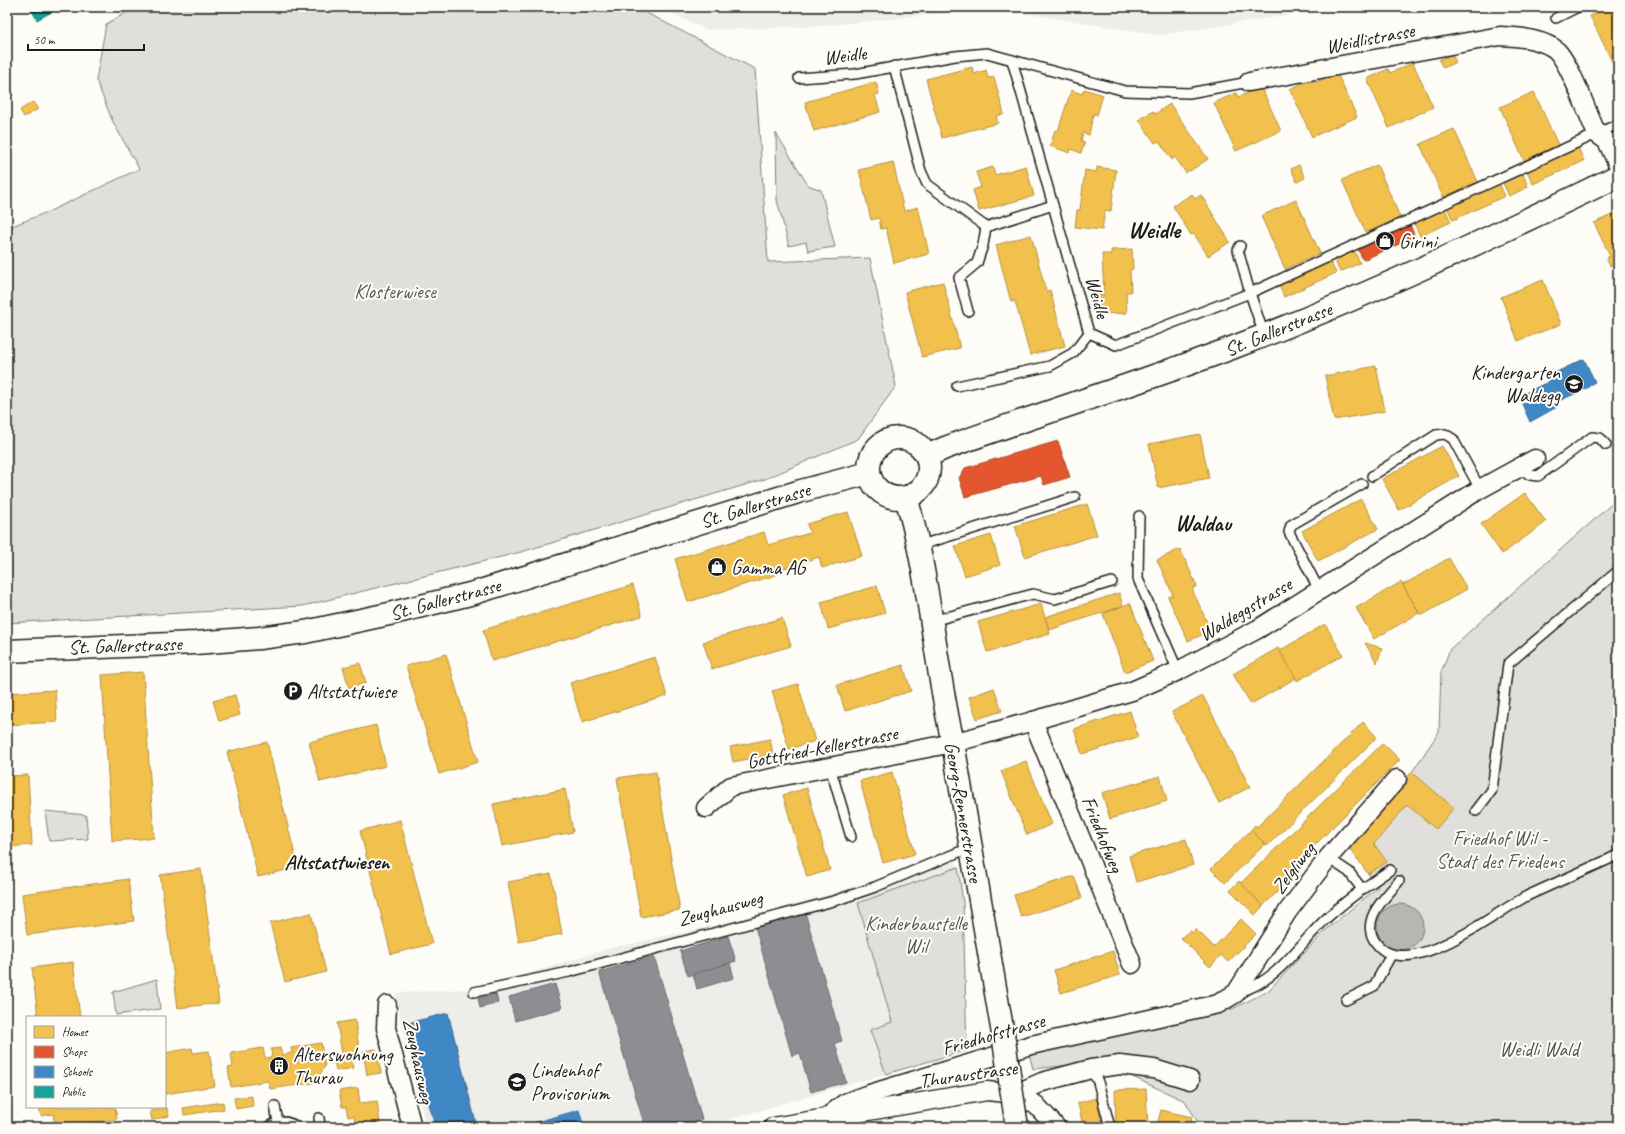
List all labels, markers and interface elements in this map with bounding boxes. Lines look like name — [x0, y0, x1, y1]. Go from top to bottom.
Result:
street label: Weidlistrasse — [1324, 17, 1418, 59]
scale bar — [28, 26, 144, 52]
text: 50 m — [34, 32, 56, 48]
street label: Weidle — [822, 40, 869, 70]
district label: Weidle — [1128, 215, 1182, 245]
place label: Girini — [1399, 229, 1439, 254]
shop icon: Girini — [1374, 230, 1396, 252]
street label: Weidle — [1080, 273, 1116, 322]
park label: Klosterwiese — [354, 279, 437, 304]
street label: St. Gallerstrasse — [1221, 296, 1337, 362]
place label: Kindergarten Waldegg — [1471, 360, 1561, 408]
school or university icon: Kindergarten Waldegg — [1563, 373, 1585, 395]
street label: St. Gallerstrasse — [697, 477, 814, 534]
district label: Waldau — [1175, 510, 1233, 538]
place label: Gamma AG — [731, 555, 808, 580]
shop icon: Gamma AG — [706, 556, 728, 578]
street label: Waldeggstrasse — [1194, 571, 1298, 647]
street label: St. Gallerstrasse — [387, 572, 505, 626]
street label: St. Gallerstrasse — [68, 631, 184, 660]
place label: Altstattwiese — [307, 679, 398, 704]
parking icon: Altstattwiese — [282, 680, 304, 702]
street label: Gottfried-Kellerstrasse — [745, 720, 901, 774]
street label: Georg-Rennerstrasse — [939, 740, 988, 886]
street label: Friedhofweg — [1076, 792, 1130, 878]
park label: Friedhof Wil - Stadt des Friedens — [1436, 826, 1566, 874]
street label: Zelgliweg — [1266, 836, 1322, 899]
district label: Altstattwiesen — [285, 849, 391, 875]
street label: Zeughausweg — [675, 885, 767, 932]
park label: Kinderbaustelle Wil — [865, 911, 968, 959]
street label: Friedhofstrasse — [939, 1007, 1049, 1061]
legend — [26, 1016, 166, 1108]
street label: Zeughausweg — [397, 1016, 440, 1108]
text: Homes — [62, 1024, 89, 1040]
park label: Weidli Wald — [1499, 1037, 1582, 1062]
place label: Alterswohnung Thurau — [293, 1042, 394, 1090]
text: Shops — [62, 1044, 87, 1060]
building icon: Alterswohnung Thurau — [268, 1055, 290, 1077]
street label: Thuraustrasse — [918, 1055, 1020, 1094]
place label: Lindenhof Provisorium — [531, 1058, 611, 1106]
text: Schools — [62, 1064, 94, 1080]
school or university icon: Lindenhof Provisorium — [506, 1071, 528, 1093]
text: Public — [62, 1084, 86, 1100]

